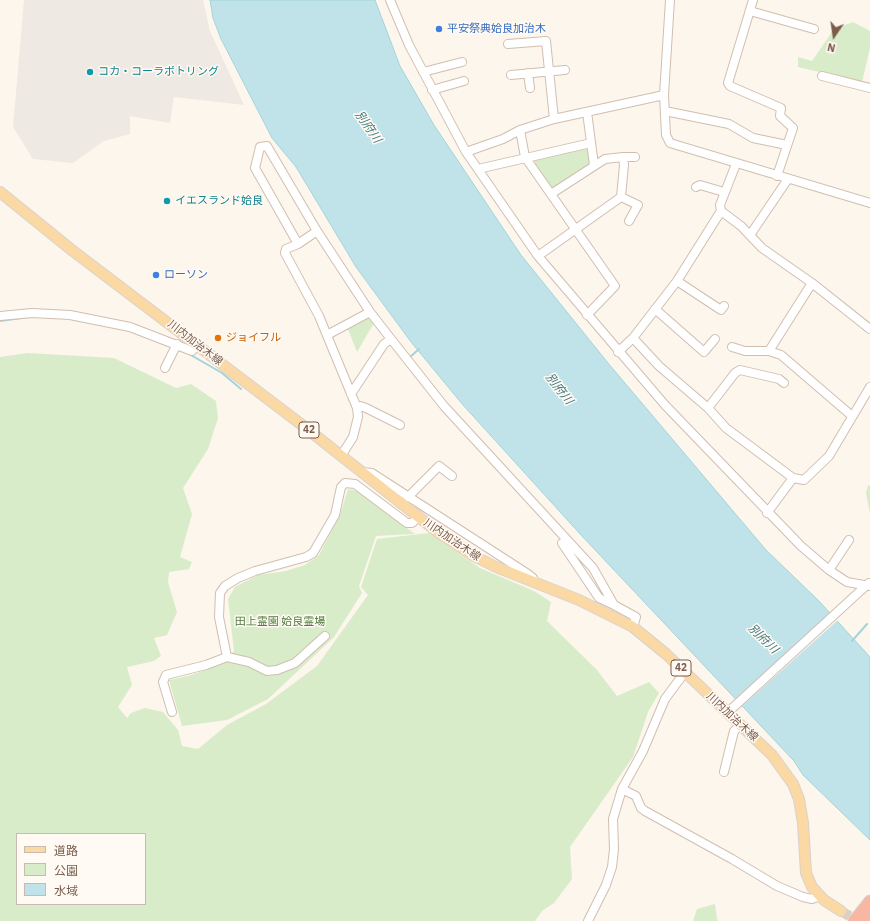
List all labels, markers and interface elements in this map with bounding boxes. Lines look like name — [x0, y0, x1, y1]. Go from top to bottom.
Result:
north arrow — [814, 16, 854, 56]
place label: 平安祭典姶良加治木 — [447, 22, 546, 36]
marker: 平安祭典姶良加治木 — [434, 24, 444, 34]
text: N — [826, 40, 837, 55]
place label: コカ・コーラボトリング — [98, 65, 219, 79]
marker: コカ・コーラボトリング — [85, 67, 95, 77]
water label: 別府川 — [352, 108, 384, 146]
place label: イエスランド姶良 — [175, 194, 263, 208]
marker: イエスランド姶良 — [162, 196, 172, 206]
place label: ローソン — [164, 268, 208, 282]
marker: ローソン — [151, 270, 161, 280]
street label: 川内加治木線 — [165, 317, 225, 369]
place label: ジョイフル — [226, 331, 281, 345]
marker: ジョイフル — [213, 333, 223, 343]
water label: 別府川 — [542, 370, 576, 408]
road number: 42 — [299, 422, 319, 438]
street label: 川内加治木線 — [421, 516, 483, 564]
park label: 田上霊園 姶良霊場 — [235, 615, 325, 629]
water label: 別府川 — [745, 621, 781, 657]
road number: 42 — [671, 660, 691, 676]
street label: 川内加治木線 — [703, 690, 761, 744]
legend — [16, 833, 146, 905]
text: 道路 — [54, 843, 78, 858]
text: 公園 — [54, 863, 78, 878]
text: 水域 — [54, 883, 78, 898]

